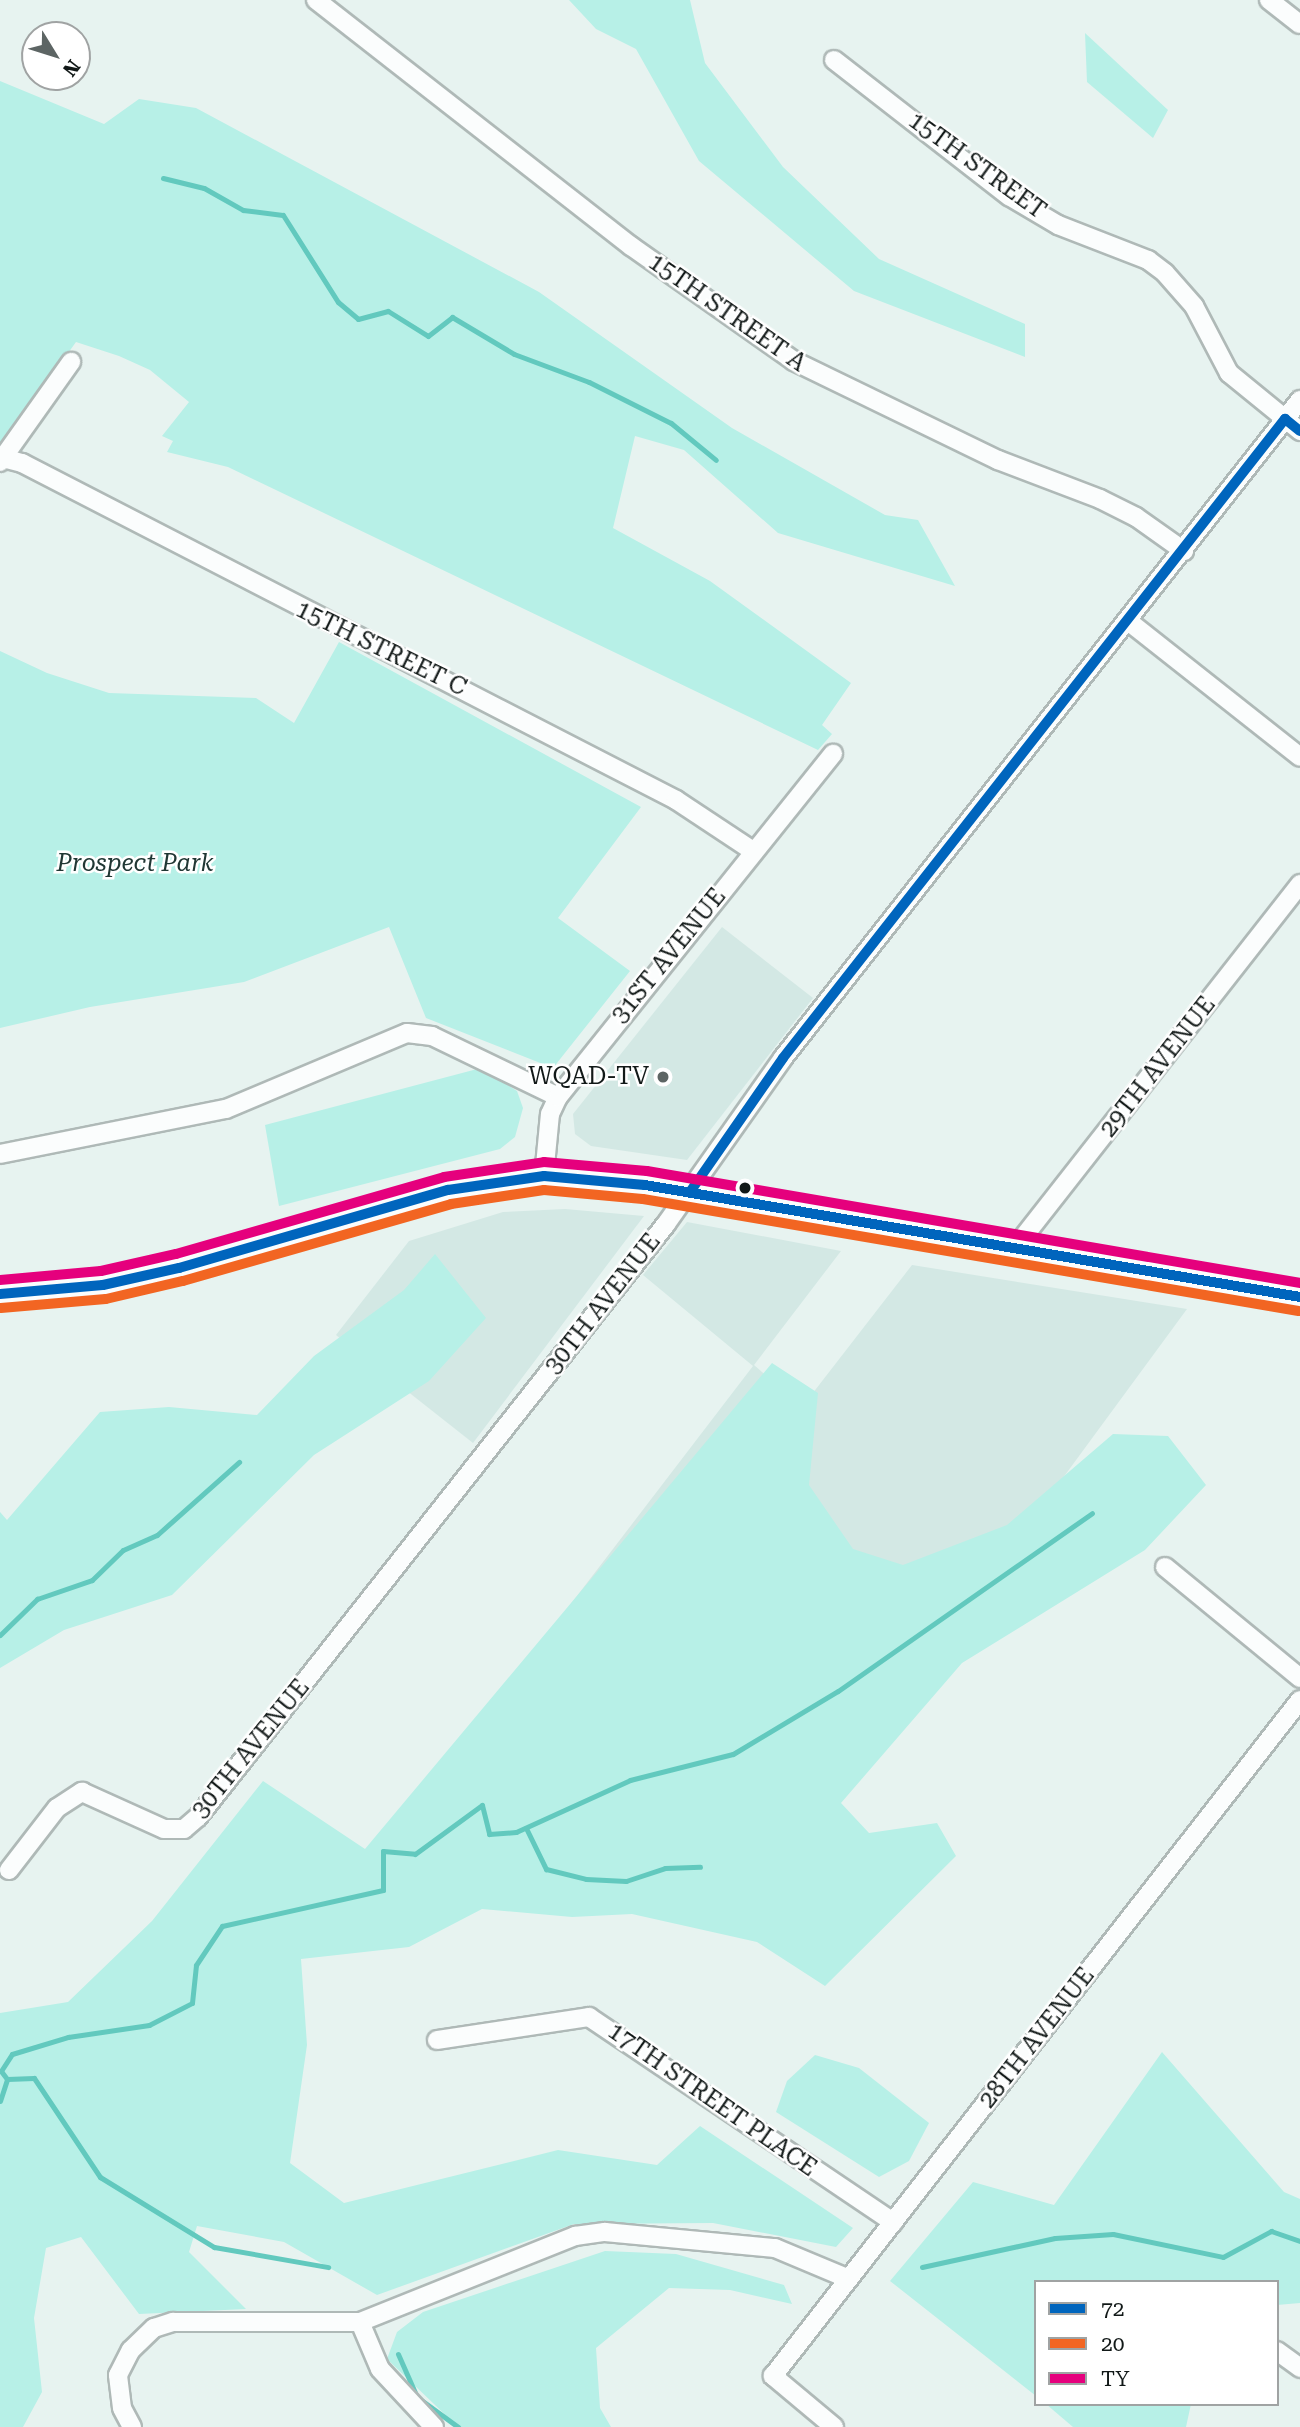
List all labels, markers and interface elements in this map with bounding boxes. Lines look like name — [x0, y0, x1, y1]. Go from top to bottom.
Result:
north arrow — [21, 21, 91, 91]
text: N — [58, 55, 85, 81]
street label: 15TH STREET — [903, 106, 1051, 226]
street label: 15TH STREET A — [643, 248, 811, 378]
street label: 15TH STREET C — [291, 595, 471, 703]
park label: Prospect Park — [56, 850, 214, 878]
street label: 31ST AVENUE — [606, 883, 732, 1029]
street label: 29TH AVENUE — [1094, 991, 1222, 1143]
place label: WQAD-TV — [528, 1063, 649, 1091]
marker: WQAD-TV — [655, 1069, 671, 1085]
unlabelled marker — [738, 1181, 752, 1195]
street label: 30TH AVENUE — [539, 1228, 667, 1380]
street label: 30TH AVENUE — [186, 1674, 316, 1824]
street label: 28TH AVENUE — [973, 1962, 1101, 2114]
street label: 17TH STREET PLACE — [602, 2017, 822, 2183]
legend — [1034, 2280, 1279, 2406]
text: 72 — [1101, 2297, 1125, 2321]
text: 20 — [1101, 2332, 1125, 2356]
text: TY — [1101, 2367, 1130, 2391]

